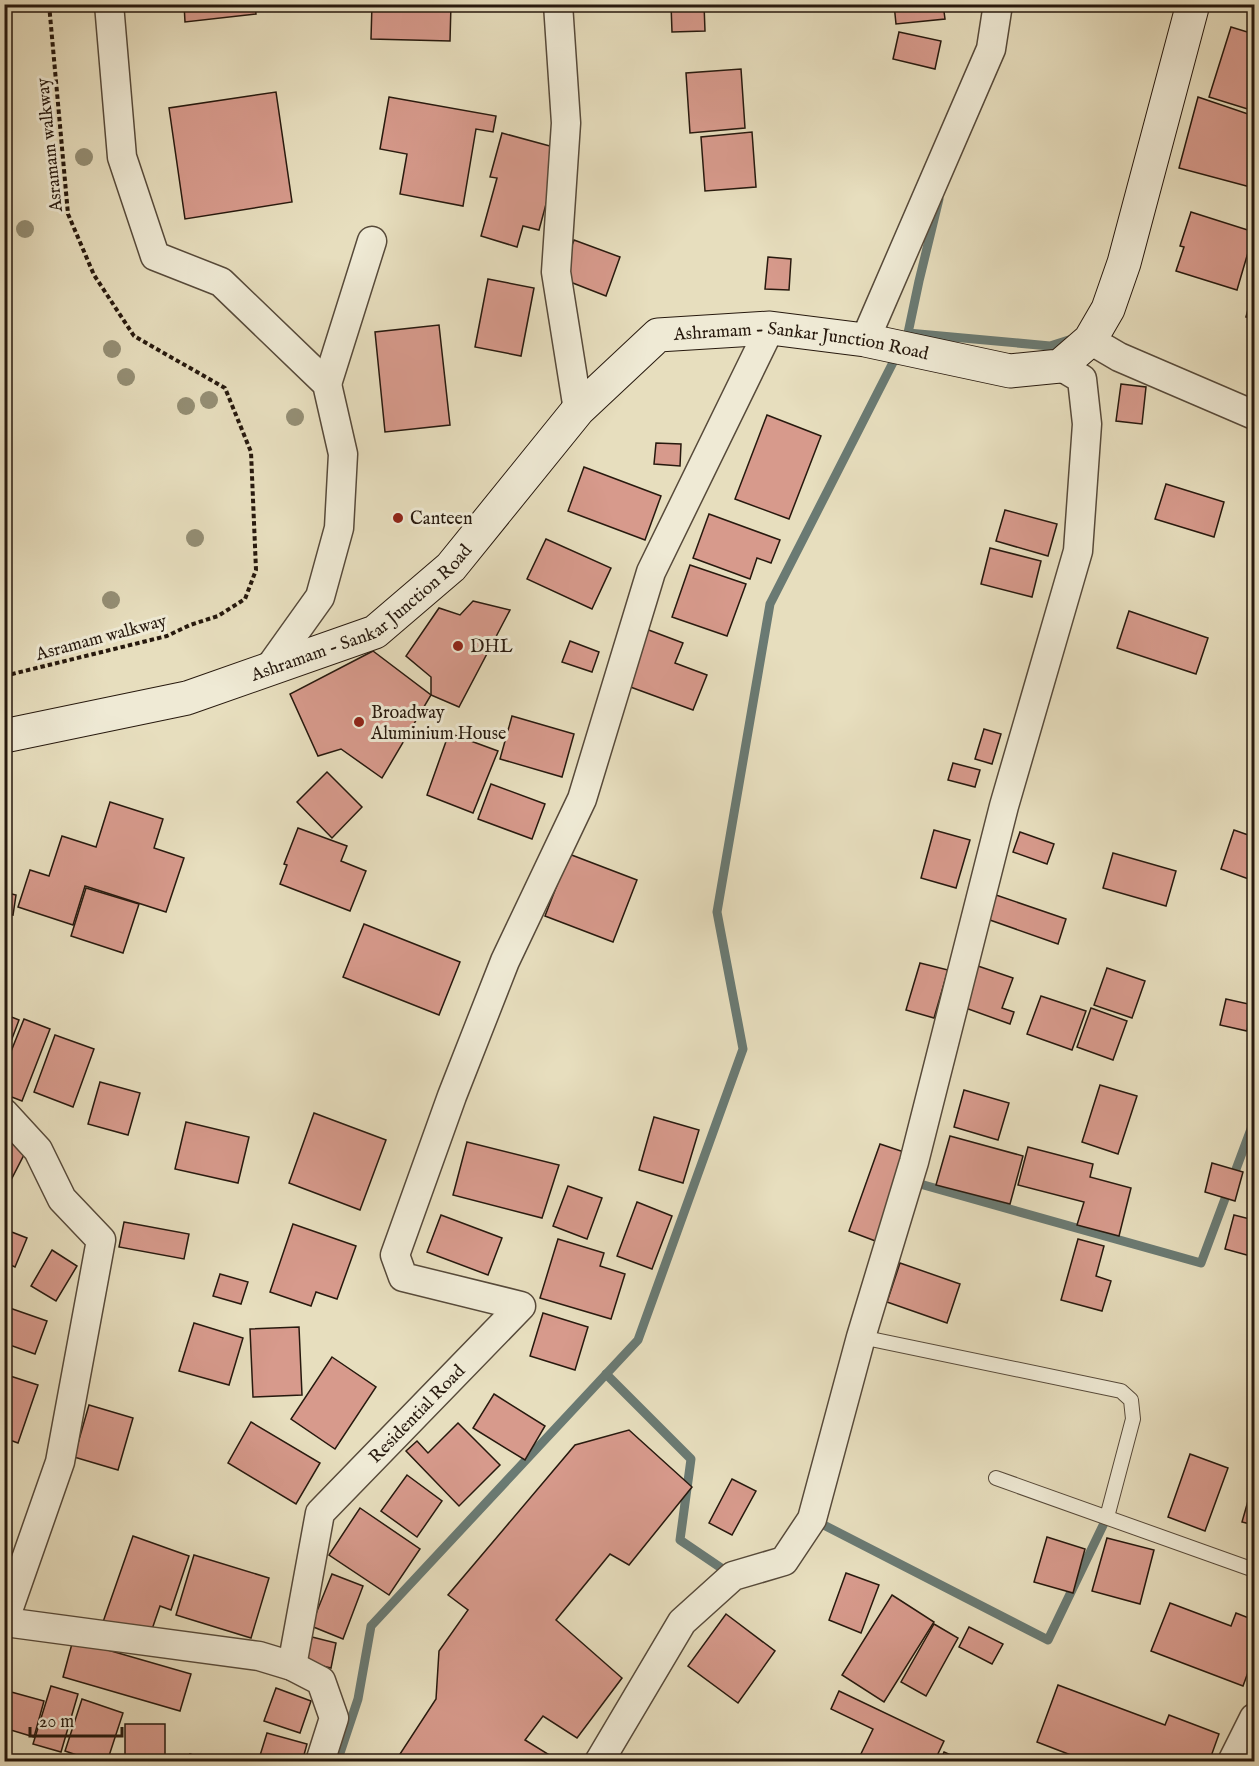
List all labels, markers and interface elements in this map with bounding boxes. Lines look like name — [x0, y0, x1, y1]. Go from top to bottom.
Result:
street label: Asramam walkway — [32, 77, 69, 214]
street label: Ashramam - Sankar Junction Road — [672, 318, 931, 366]
place label: Canteen — [410, 508, 473, 531]
marker: Canteen — [391, 511, 405, 525]
street label: Ashramam - Sankar Junction Road — [247, 540, 478, 688]
street label: Asramam walkway — [32, 610, 170, 667]
place label: DHL — [470, 636, 513, 659]
marker: DHL — [451, 639, 465, 653]
place label: Broadway Aluminium House — [370, 702, 506, 746]
marker: Broadway Aluminium House — [352, 715, 366, 729]
street label: Residential Road — [364, 1360, 471, 1469]
scale bar — [30, 1700, 122, 1738]
text: 20 m — [39, 1711, 74, 1734]

